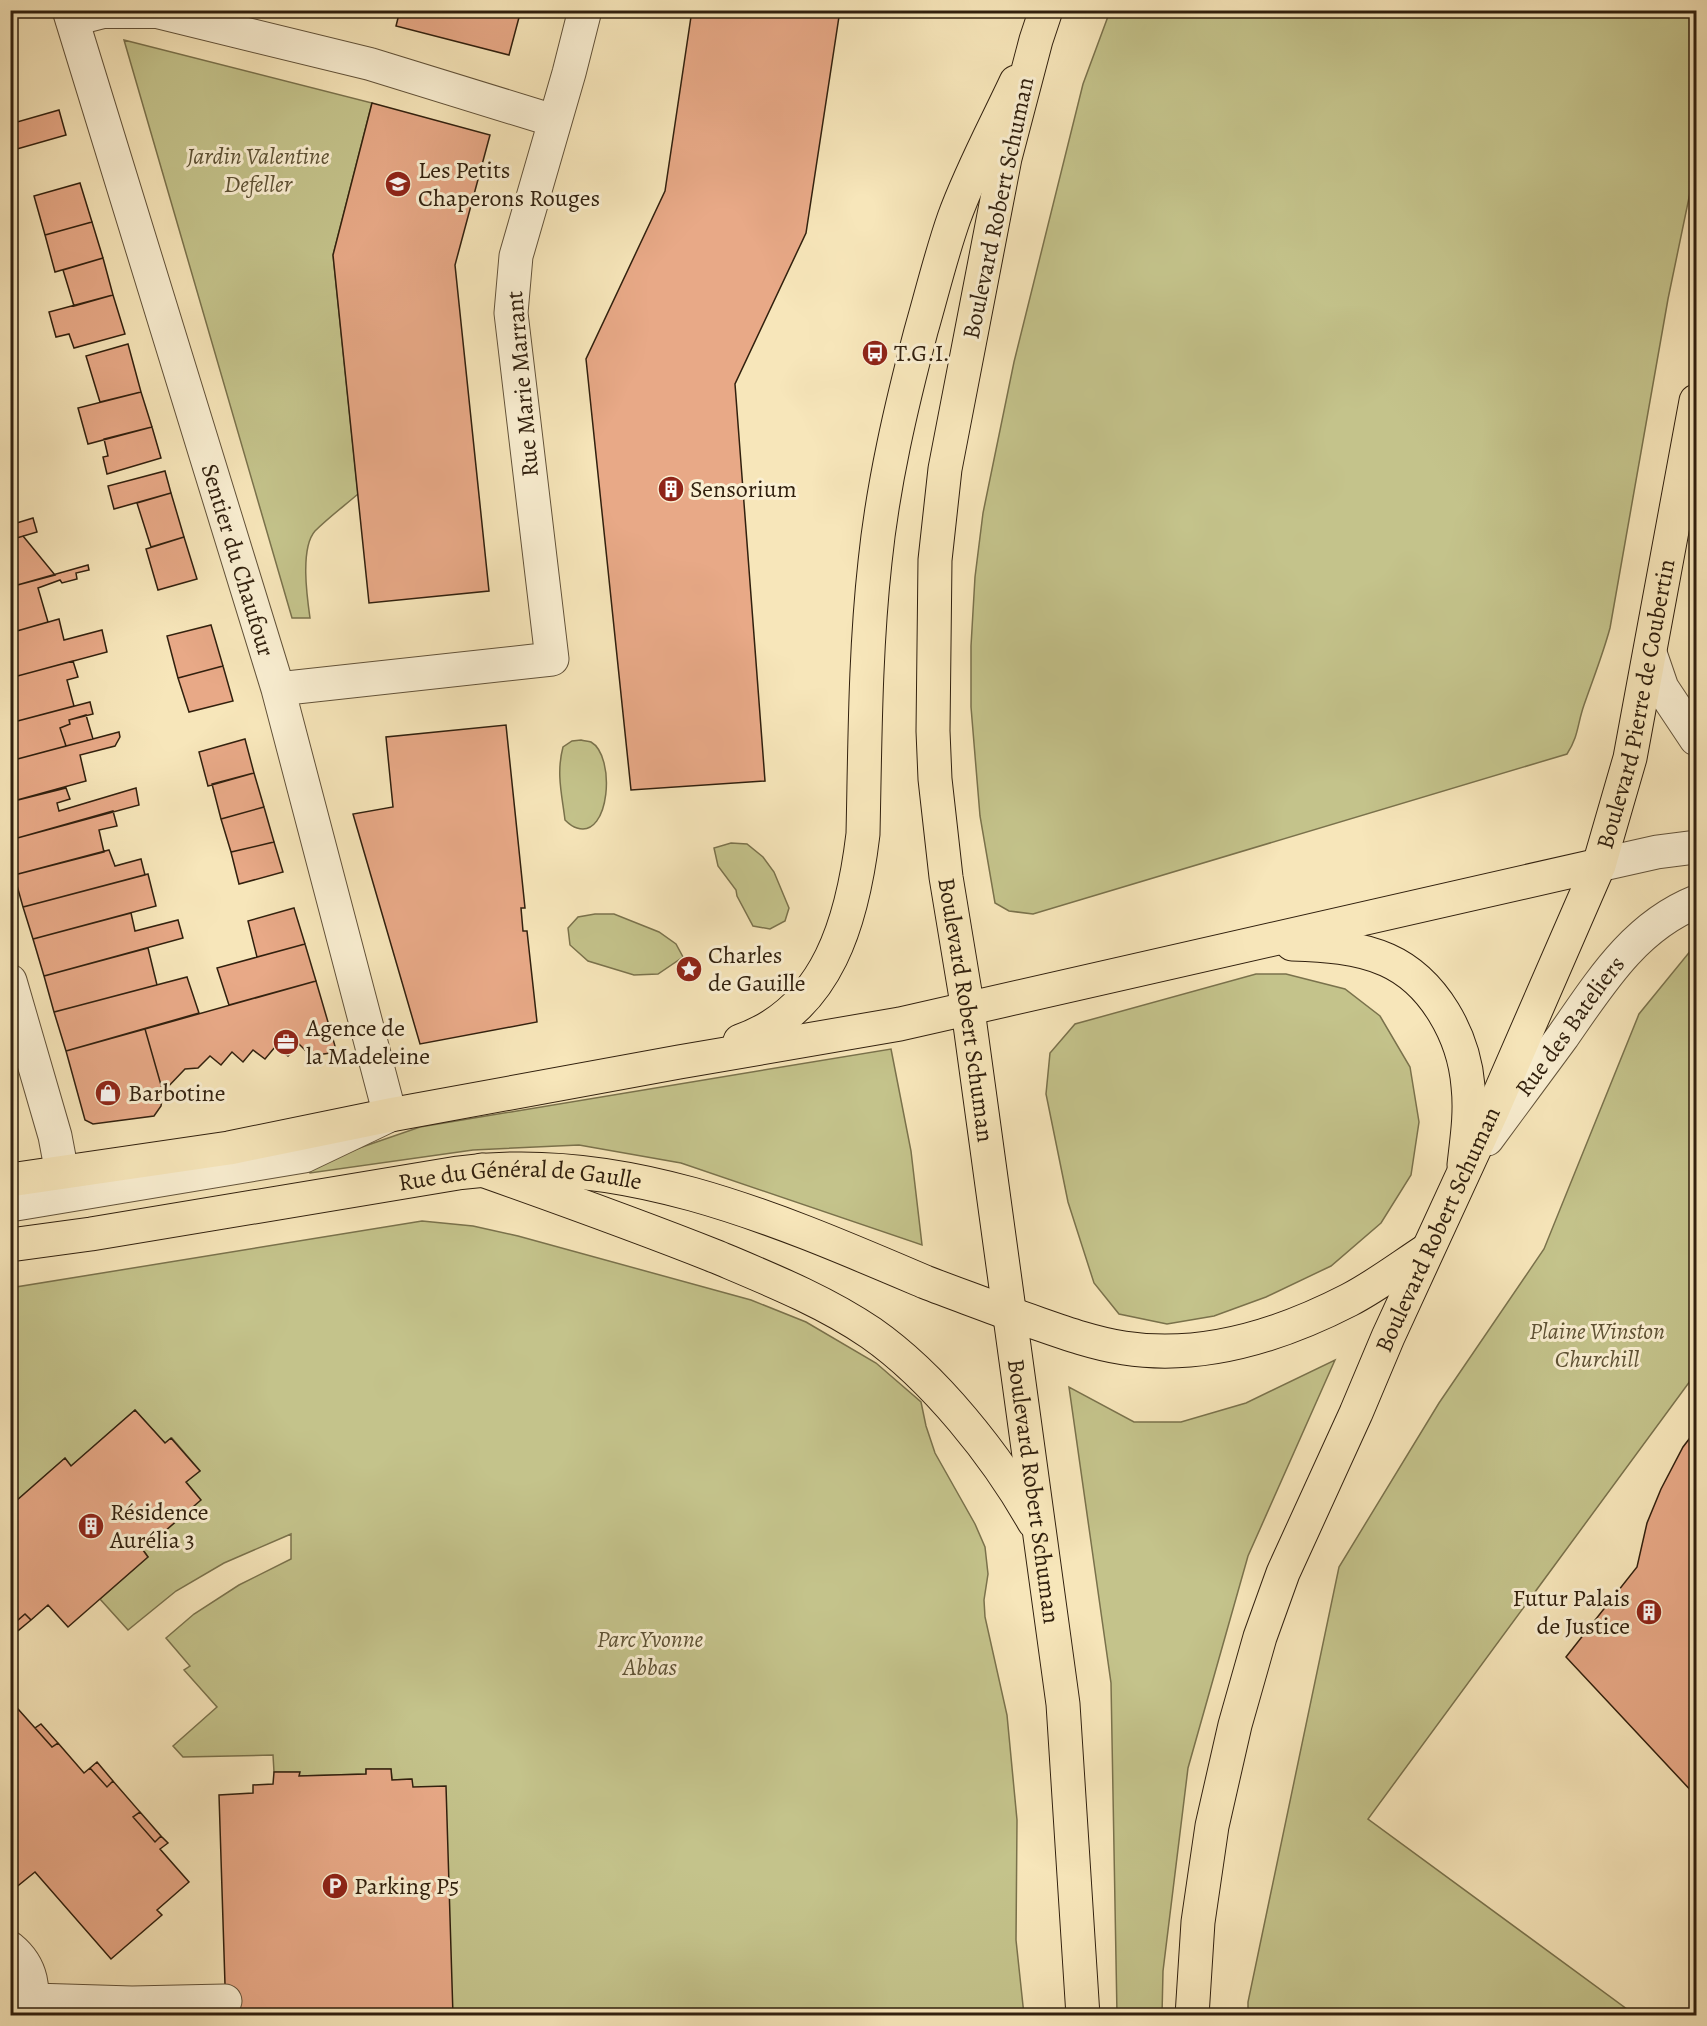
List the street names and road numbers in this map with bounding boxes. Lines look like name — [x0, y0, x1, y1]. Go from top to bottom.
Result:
street label: Boulevard Robert Schuman — [955, 74, 1041, 342]
street label: Rue Marie Marrant — [498, 289, 546, 478]
street label: Sentier du Chaufour — [193, 460, 283, 660]
street label: Boulevard Pierre de Coubertin — [1588, 557, 1682, 853]
street label: Boulevard Robert Schuman — [930, 875, 1002, 1144]
street label: Rue des Bateliers — [1508, 949, 1632, 1103]
street label: Boulevard Robert Schuman — [1367, 1101, 1508, 1357]
street label: Rue du Général de Gaulle — [396, 1153, 645, 1199]
street label: Boulevard Robert Schuman — [1000, 1357, 1068, 1626]

